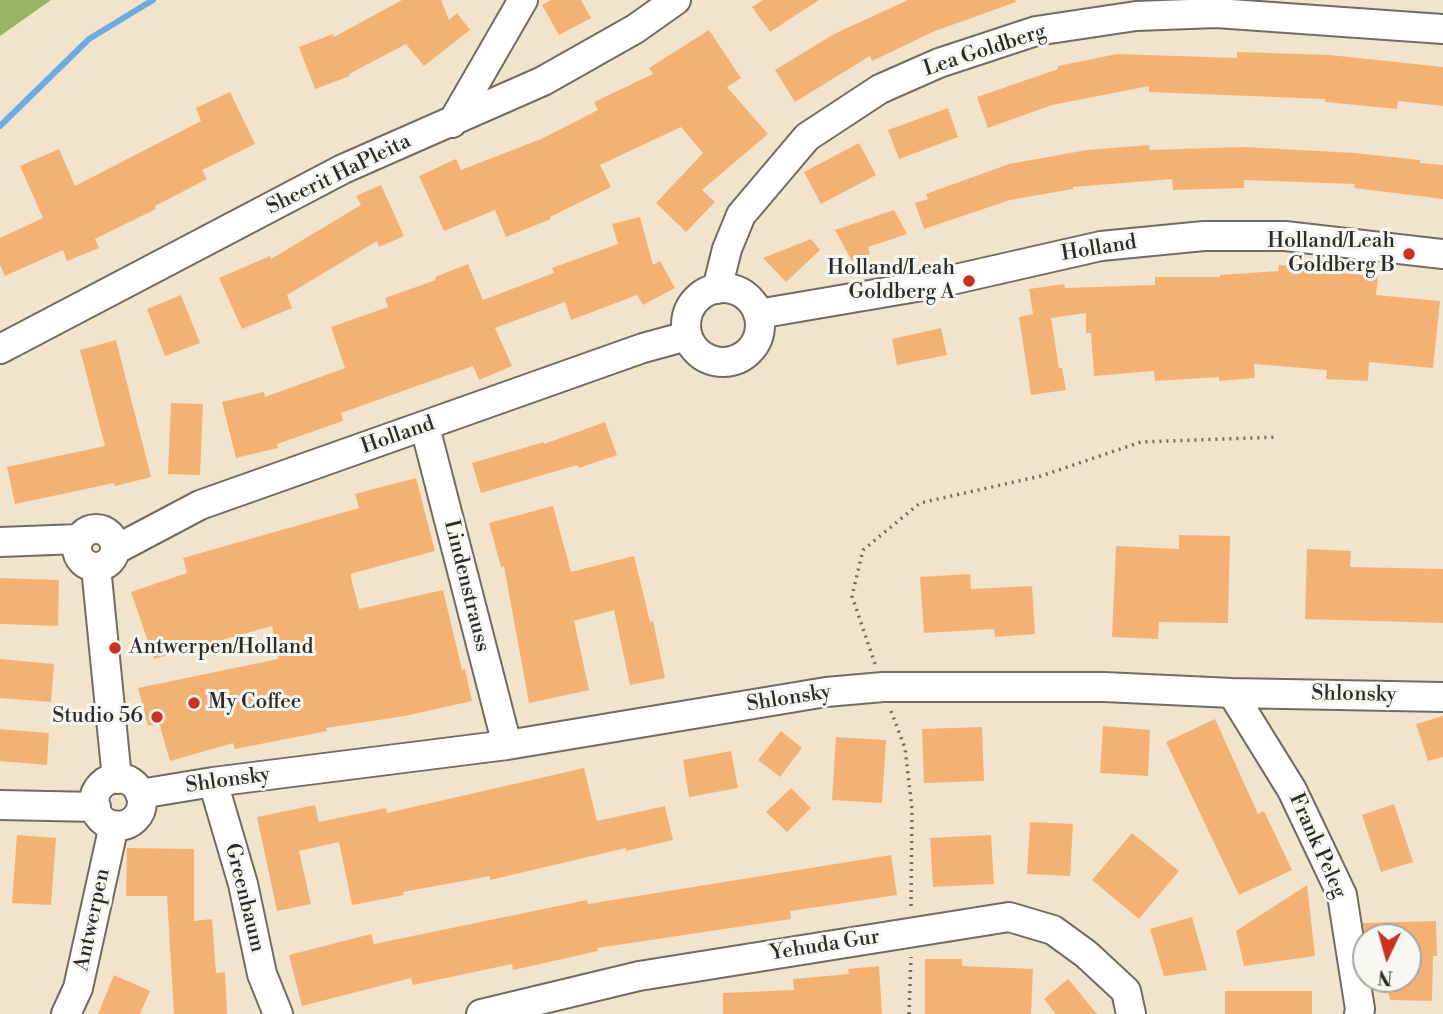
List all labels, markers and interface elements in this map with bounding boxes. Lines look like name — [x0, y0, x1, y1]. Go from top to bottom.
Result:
street label: Lea Goldberg — [921, 19, 1049, 83]
street label: Sheerit HaPleita — [263, 129, 415, 221]
place label: Holland/Leah Goldberg B — [1267, 229, 1395, 279]
street label: Holland — [1059, 231, 1139, 267]
marker: Holland/Leah Goldberg B — [1401, 246, 1417, 262]
place label: Holland/Leah Goldberg A — [827, 256, 955, 306]
marker: Holland/Leah Goldberg A — [961, 273, 977, 289]
street label: Holland — [358, 412, 438, 460]
street label: Lindenstrauss — [437, 517, 495, 655]
place label: Antwerpen/Holland — [129, 635, 313, 661]
marker: Antwerpen/Holland — [107, 640, 123, 656]
street label: Shlonsky — [745, 680, 833, 718]
street label: Shlonsky — [1311, 682, 1397, 708]
place label: My Coffee — [208, 690, 301, 716]
marker: My Coffee — [186, 695, 202, 711]
place label: Studio 56 — [52, 704, 143, 730]
marker: Studio 56 — [149, 709, 165, 725]
street label: Shlonsky — [184, 763, 272, 799]
street label: Frank Peleg — [1283, 790, 1351, 902]
street label: Greenbaum — [218, 841, 270, 955]
street label: Antwerpen — [70, 866, 116, 974]
north arrow — [1352, 923, 1422, 993]
street label: Yehuda Gur — [768, 925, 882, 967]
text: N — [1377, 964, 1394, 990]

